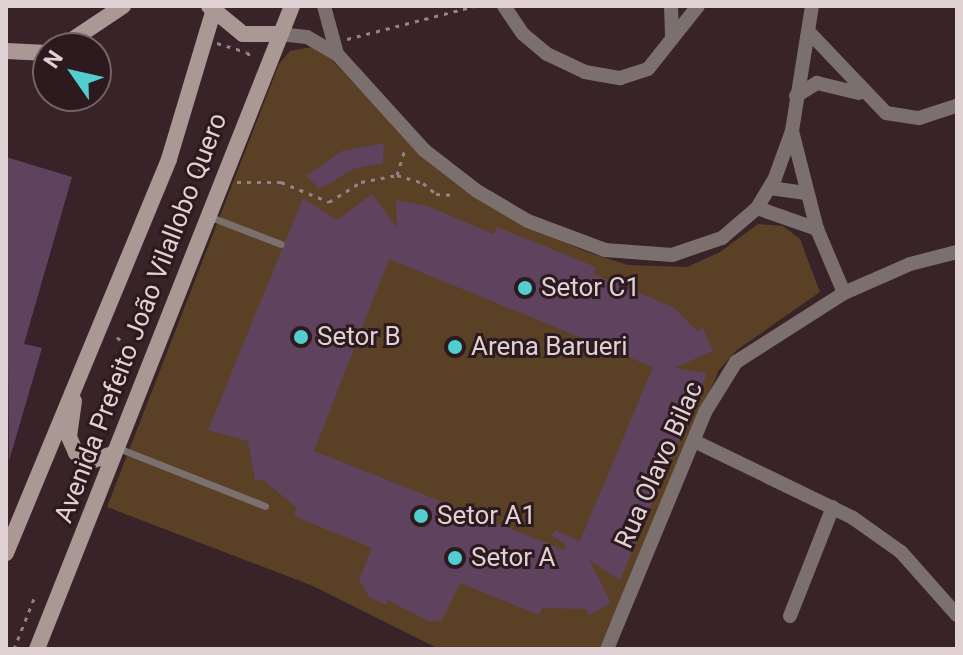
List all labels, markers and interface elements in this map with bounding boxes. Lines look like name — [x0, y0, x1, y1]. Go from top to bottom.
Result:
north arrow — [32, 32, 112, 112]
text: N — [39, 46, 68, 73]
street label: Avenida Prefeito João Vilallobo Quero — [48, 109, 234, 527]
place label: Setor C1 — [541, 272, 640, 304]
marker: Setor C1 — [516, 279, 534, 297]
place label: Setor B — [317, 321, 401, 353]
marker: Setor B — [292, 328, 310, 346]
place label: Arena Barueri — [471, 331, 628, 363]
marker: Arena Barueri — [446, 338, 464, 356]
street label: Rua Olavo Bilac — [608, 377, 710, 553]
place label: Setor A1 — [437, 500, 536, 532]
marker: Setor A1 — [412, 507, 430, 525]
place label: Setor A — [471, 542, 556, 574]
marker: Setor A — [446, 549, 464, 567]

